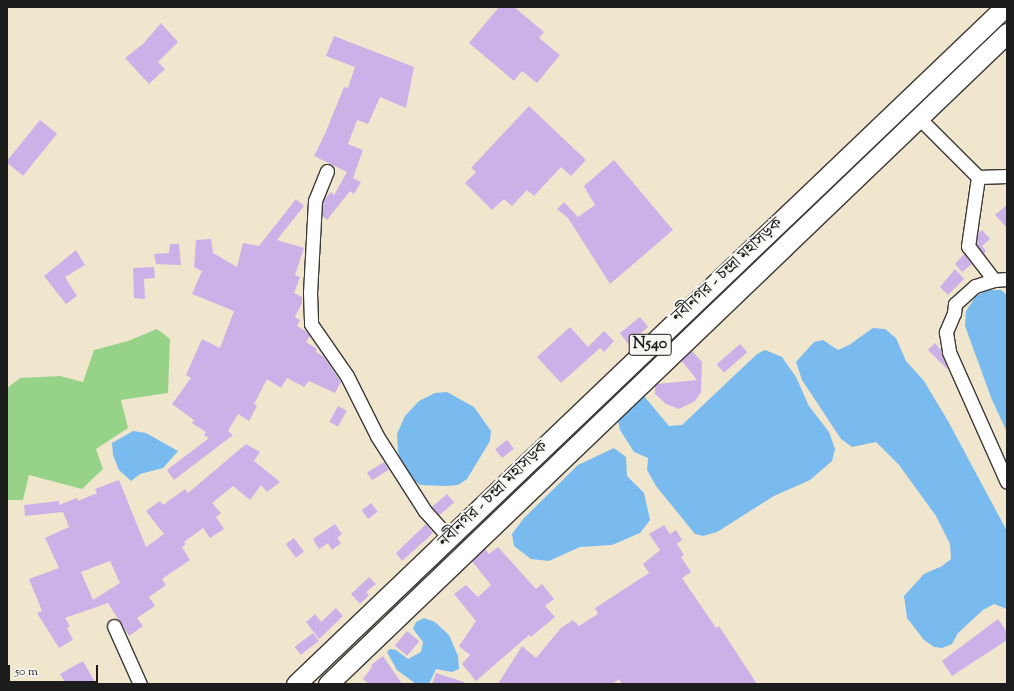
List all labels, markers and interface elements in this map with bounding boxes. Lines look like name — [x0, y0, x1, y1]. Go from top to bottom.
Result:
street label: নবীনগর - চন্দ্রা মহাসড়ক — [668, 214, 788, 328]
road number: N540 — [628, 331, 672, 359]
street label: নবীনগর - চন্দ্রা মহাসড়ক — [435, 438, 553, 552]
scale bar — [10, 657, 100, 683]
text: 50 m — [15, 663, 38, 681]

